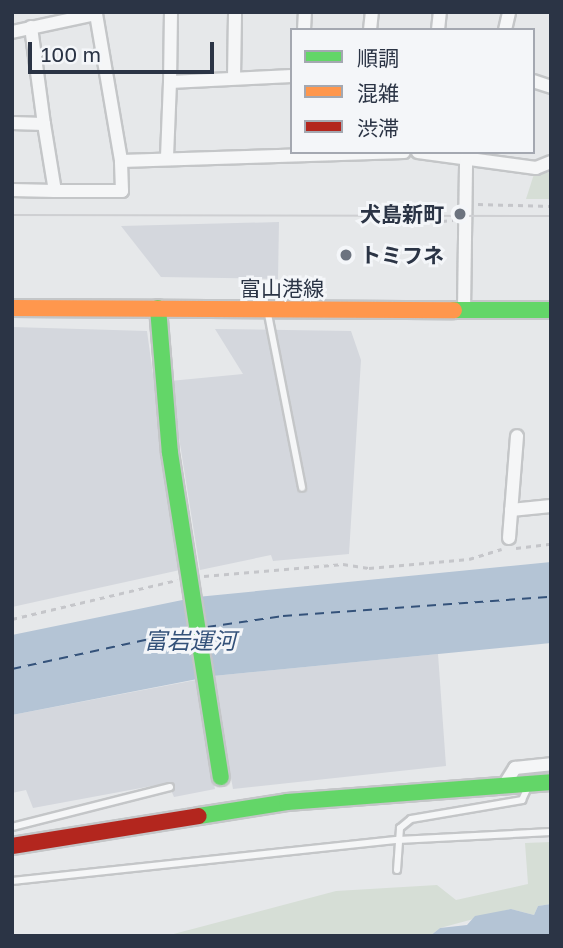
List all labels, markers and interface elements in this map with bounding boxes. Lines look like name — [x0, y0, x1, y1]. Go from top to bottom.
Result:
scale bar — [32, 28, 217, 72]
legend — [290, 28, 535, 154]
text: 100 m — [41, 41, 101, 67]
text: 順調 — [357, 45, 399, 71]
text: 混雑 — [357, 80, 399, 106]
text: 渋滞 — [357, 115, 399, 141]
place label: 犬島新町 — [360, 201, 444, 227]
marker: 犬島新町 — [450, 204, 470, 224]
place label: トミフネ — [360, 242, 444, 268]
marker: トミフネ — [338, 247, 354, 263]
street label: 富山港線 — [240, 275, 324, 301]
water label: 富岩運河 — [144, 626, 236, 654]

